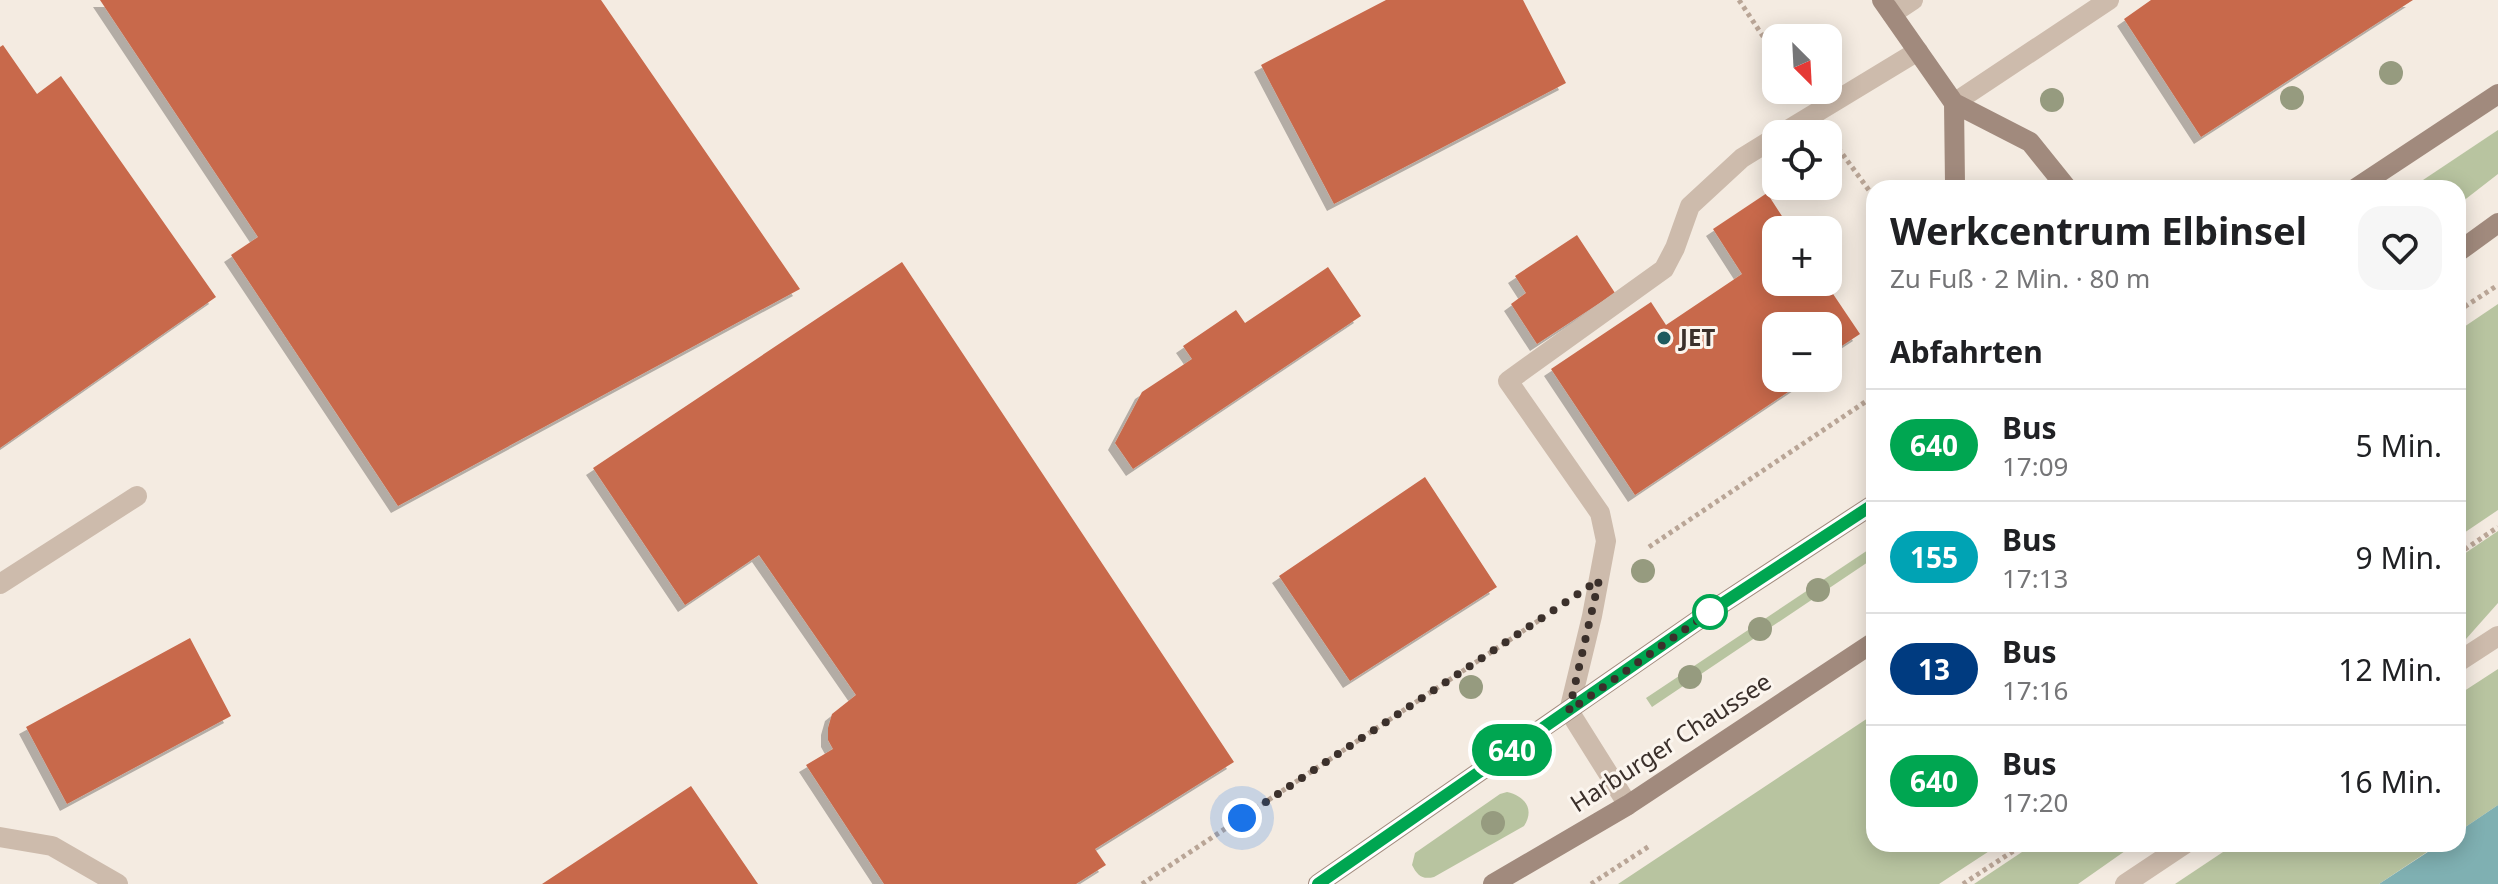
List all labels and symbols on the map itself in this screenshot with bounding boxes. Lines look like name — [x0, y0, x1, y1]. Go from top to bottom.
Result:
north arrow — [1762, 24, 1842, 104]
place label: JET — [1678, 320, 1715, 353]
marker: JET — [1655, 329, 1673, 347]
unlabelled marker — [1693, 595, 1727, 629]
street label: Harburger Chaussee — [1563, 664, 1777, 819]
line badge: 640 — [1466, 724, 1558, 776]
your location — [1222, 798, 1262, 838]

